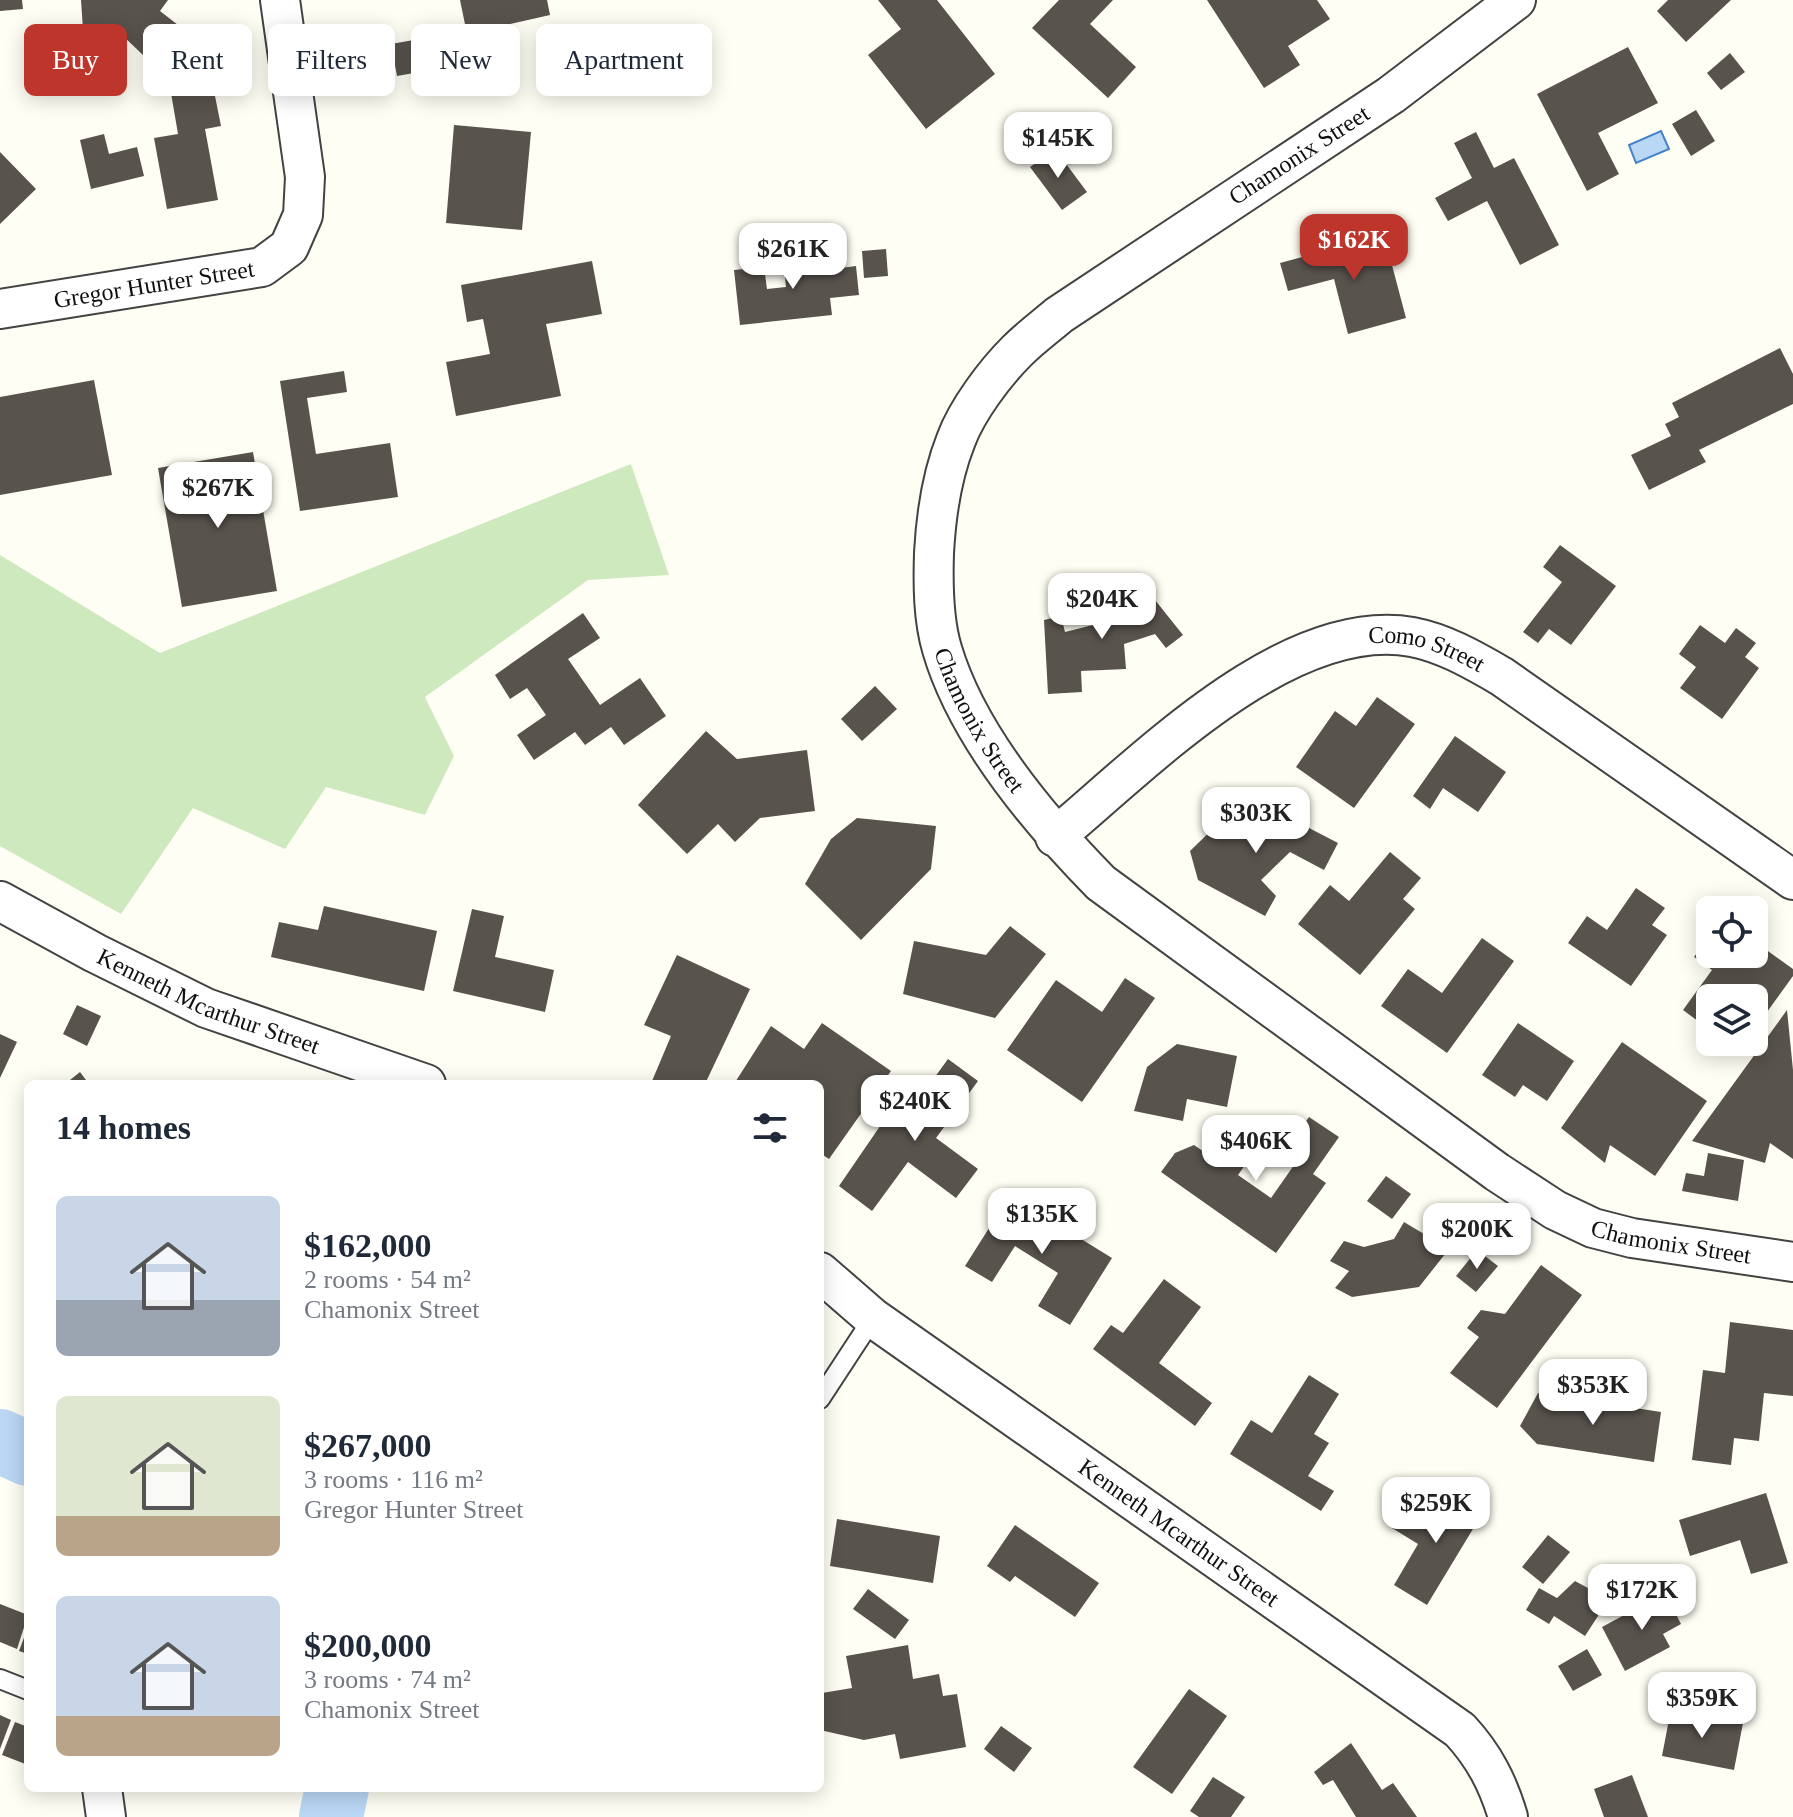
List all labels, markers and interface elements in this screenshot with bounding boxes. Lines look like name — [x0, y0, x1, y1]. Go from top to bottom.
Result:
chip: Buy — [24, 24, 127, 96]
chip: Rent — [143, 24, 252, 96]
chip: Filters — [268, 24, 395, 96]
chip: New — [411, 24, 520, 96]
chip: Apartment — [536, 24, 712, 96]
street label: Chamonix Street — [1224, 100, 1374, 210]
pin: $145K — [1002, 112, 1114, 180]
text: $145K — [1022, 123, 1094, 152]
pin: $162K — [1298, 214, 1410, 282]
pin: $261K — [737, 223, 849, 291]
text: $162K — [1318, 225, 1390, 254]
text: $261K — [757, 234, 829, 263]
street label: Gregor Hunter Street — [52, 255, 256, 313]
pin: $267K — [162, 462, 274, 530]
text: $267K — [182, 473, 254, 502]
pin: $204K — [1046, 573, 1158, 641]
text: $204K — [1066, 584, 1138, 613]
street label: Como Street — [1368, 622, 1490, 677]
street label: Chamonix Street — [929, 644, 1030, 798]
pin: $303K — [1200, 787, 1312, 855]
text: $303K — [1220, 798, 1292, 827]
map controls — [1696, 896, 1768, 1056]
button: locate — [1696, 896, 1768, 968]
street label: Kenneth Mcarthur Street — [93, 943, 323, 1059]
button: layers — [1696, 984, 1768, 1056]
pin: $240K — [859, 1075, 971, 1143]
text: $240K — [879, 1086, 951, 1115]
icon: filters — [748, 1106, 792, 1150]
text: 14 homes — [56, 1109, 191, 1146]
pin: $406K — [1200, 1115, 1312, 1183]
text: $406K — [1220, 1126, 1292, 1155]
pin: $135K — [986, 1188, 1098, 1256]
text: $135K — [1006, 1199, 1078, 1228]
pin: $200K — [1421, 1203, 1533, 1271]
text: $200K — [1441, 1214, 1513, 1243]
street label: Chamonix Street — [1588, 1215, 1753, 1269]
text: $162,000 — [304, 1227, 432, 1264]
icon: home — [120, 1228, 216, 1324]
text: 2 rooms · 54 m² — [304, 1265, 471, 1294]
text: Chamonix Street — [304, 1295, 479, 1324]
pin: $353K — [1537, 1359, 1649, 1427]
text: $353K — [1557, 1370, 1629, 1399]
text: $267,000 — [304, 1427, 432, 1464]
icon: home — [120, 1428, 216, 1524]
street label: Kenneth Mcarthur Street — [1074, 1454, 1284, 1612]
text: 3 rooms · 116 m² — [304, 1465, 483, 1494]
pin: $259K — [1380, 1477, 1492, 1545]
text: $259K — [1400, 1488, 1472, 1517]
text: Gregor Hunter Street — [304, 1495, 523, 1524]
pin: $172K — [1586, 1564, 1698, 1632]
text: $172K — [1606, 1575, 1678, 1604]
text: $200,000 — [304, 1627, 432, 1664]
icon: home — [120, 1628, 216, 1724]
text: 3 rooms · 74 m² — [304, 1665, 471, 1694]
pin: $359K — [1646, 1672, 1758, 1740]
text: $359K — [1666, 1683, 1738, 1712]
text: Chamonix Street — [304, 1695, 479, 1724]

